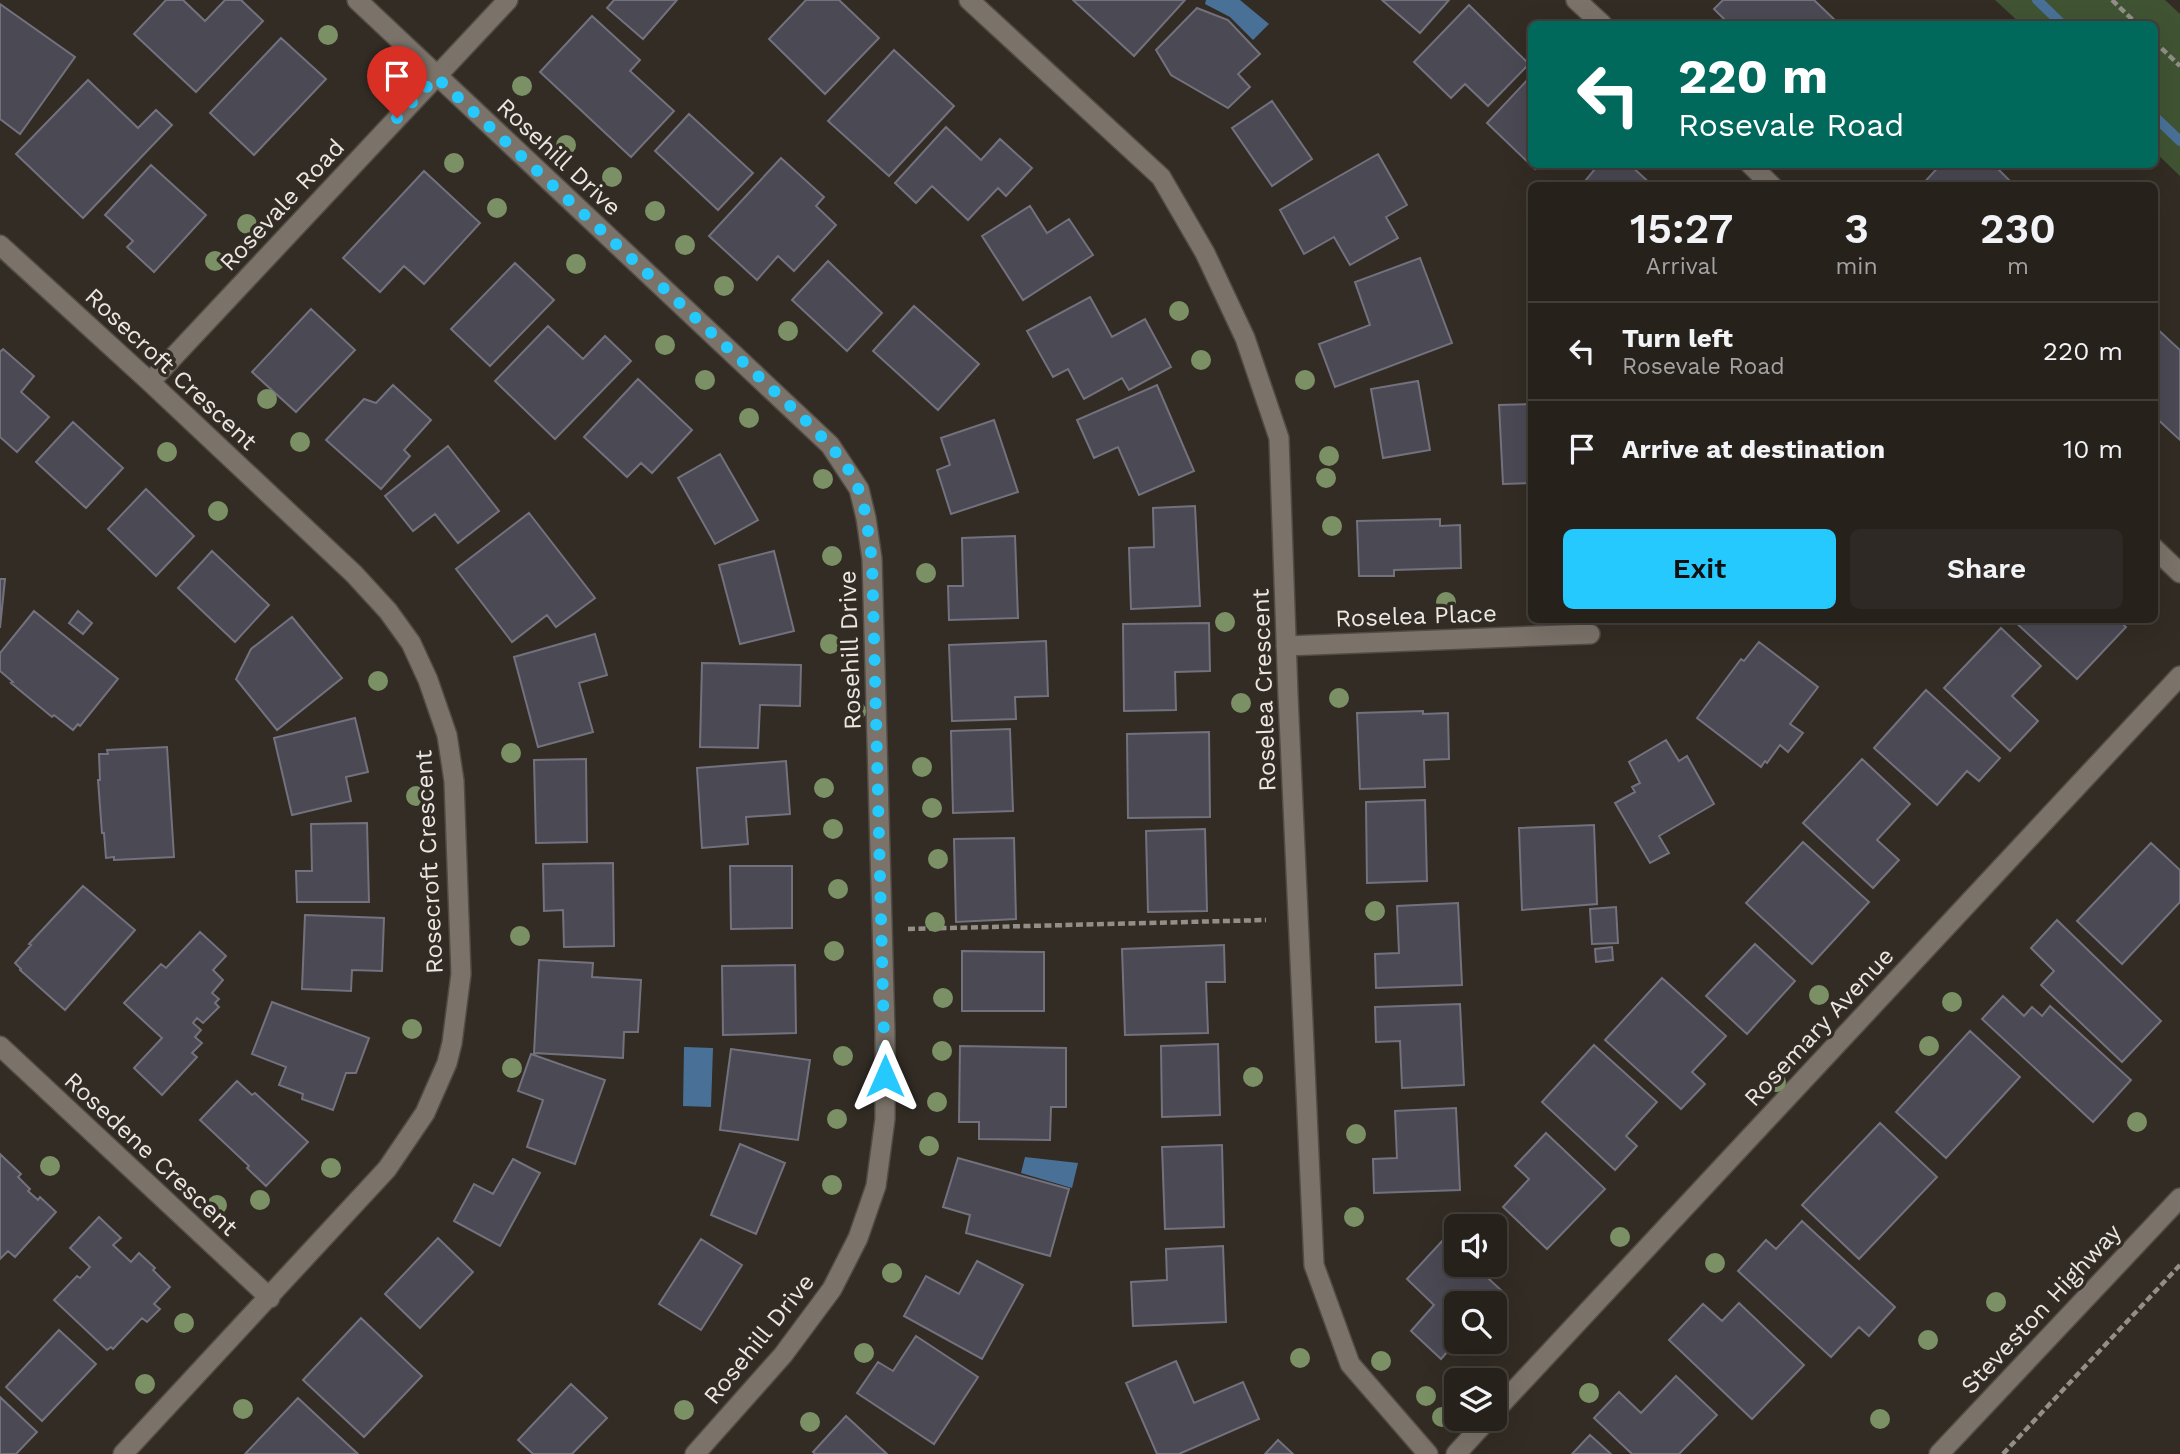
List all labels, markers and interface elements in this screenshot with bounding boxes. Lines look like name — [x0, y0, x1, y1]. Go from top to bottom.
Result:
pin — [367, 46, 427, 118]
text: 220 m — [1678, 47, 1828, 105]
icon: left — [1563, 49, 1654, 140]
icon: arrive — [378, 57, 416, 95]
street label: Rosehill Drive — [491, 92, 627, 222]
text: Rosevale Road — [1678, 106, 1904, 144]
street label: Rosevale Road — [214, 133, 350, 277]
text: 15:27 — [1630, 204, 1733, 253]
text: 3 — [1844, 204, 1869, 253]
text: 230 — [1980, 204, 2056, 253]
text: Arrival — [1646, 253, 1718, 280]
text: min — [1835, 253, 1878, 280]
text: m — [2007, 253, 2029, 280]
street label: Rosecroft Crescent — [79, 282, 263, 456]
text: Turn left — [1622, 323, 1733, 353]
icon: left — [1563, 332, 1601, 370]
text: 220 m — [2043, 336, 2123, 366]
text: Rosevale Road — [1622, 353, 1785, 380]
icon: arrive — [1563, 430, 1601, 468]
text: Arrive at destination — [1622, 434, 1885, 464]
text: 10 m — [2063, 434, 2123, 464]
button: Exit — [1563, 529, 1836, 609]
button: Share — [1850, 529, 2123, 609]
street label: Rosehill Drive — [833, 570, 867, 730]
street label: Roselea Crescent — [1246, 588, 1282, 792]
street label: Roselea Place — [1335, 599, 1497, 633]
street label: Rosecroft Crescent — [409, 749, 449, 975]
street label: Rosemary Avenue — [1738, 942, 1900, 1112]
position arrow — [848, 1039, 922, 1113]
street label: Rosedene Crescent — [59, 1066, 243, 1242]
map controls — [1444, 1214, 1507, 1431]
button: sound — [1444, 1214, 1507, 1277]
street label: Steveston Highway — [1955, 1218, 2127, 1400]
street label: Rosehill Drive — [698, 1268, 820, 1410]
button: search — [1444, 1291, 1507, 1354]
button: layers — [1444, 1368, 1507, 1431]

